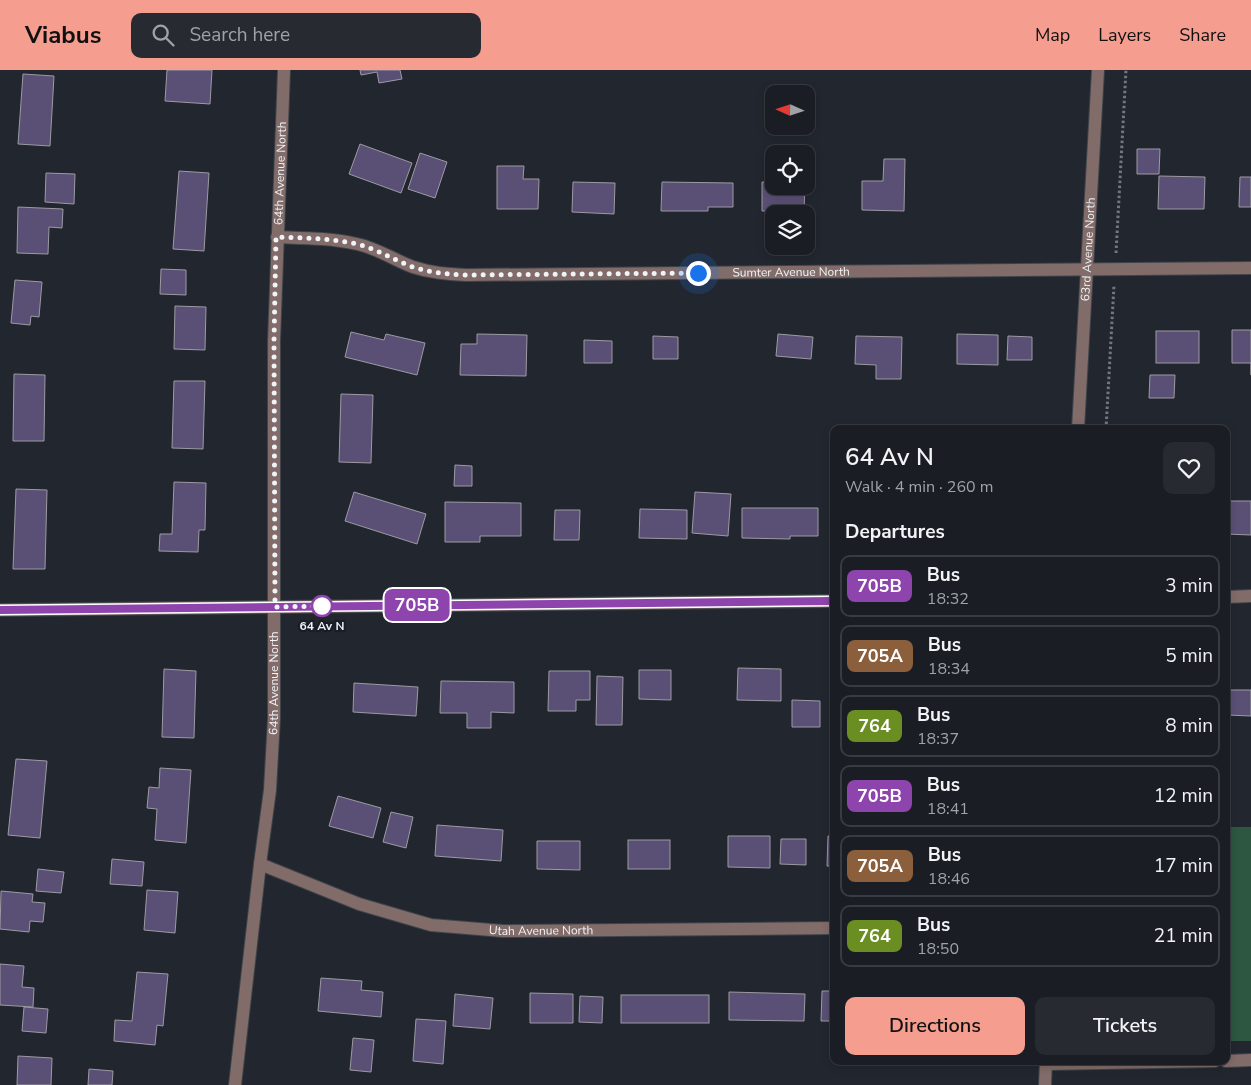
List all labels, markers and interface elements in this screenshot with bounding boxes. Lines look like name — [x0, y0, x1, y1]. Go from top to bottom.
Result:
search box — [131, 13, 481, 58]
text: Viabus — [25, 19, 101, 51]
icon: search — [149, 21, 177, 49]
text: Search here — [189, 22, 290, 48]
text: Map — [1035, 23, 1070, 47]
text: Layers — [1098, 23, 1151, 47]
text: Share — [1179, 23, 1226, 47]
north arrow — [765, 85, 815, 135]
map controls — [765, 85, 815, 255]
street label: 64th Avenue North — [270, 121, 290, 225]
button: locate — [765, 145, 815, 195]
street label: 63rd Avenue North — [1077, 197, 1099, 302]
button: layers — [765, 205, 815, 255]
your location — [686, 261, 711, 286]
street label: Sumter Avenue North — [732, 264, 850, 281]
text: 64 Av N — [845, 441, 934, 473]
button: heart — [1163, 442, 1215, 494]
text: Walk · 4 min · 260 m — [845, 476, 993, 498]
text: Departures — [845, 519, 945, 545]
text: Bus — [927, 562, 960, 588]
text: 3 min — [1165, 573, 1213, 599]
text: 705B — [857, 574, 902, 598]
text: 18:32 — [927, 588, 969, 610]
line badge: 705B — [382, 589, 452, 621]
text: 705B — [395, 593, 439, 617]
marker: 64 Av N — [311, 595, 333, 617]
place label: 64 Av N — [300, 618, 344, 634]
street label: 64th Avenue North — [265, 631, 282, 735]
text: Bus — [928, 632, 961, 658]
text: 5 min — [1165, 643, 1213, 669]
text: 705A — [857, 644, 903, 668]
text: 18:34 — [928, 658, 970, 680]
text: Bus — [917, 702, 950, 728]
text: 8 min — [1165, 713, 1213, 739]
text: 764 — [858, 714, 891, 738]
text: 18:37 — [917, 728, 959, 750]
text: Bus — [927, 772, 960, 798]
text: 12 min — [1154, 783, 1213, 809]
text: 705B — [857, 784, 902, 808]
text: 18:41 — [927, 798, 969, 820]
text: Bus — [928, 842, 961, 868]
text: 17 min — [1154, 853, 1213, 879]
text: 705A — [857, 854, 903, 878]
text: 18:46 — [928, 868, 970, 890]
text: Bus — [917, 912, 950, 938]
street label: Utah Avenue North — [488, 922, 593, 939]
text: 21 min — [1154, 923, 1213, 949]
text: 764 — [858, 924, 891, 948]
text: 18:50 — [917, 938, 959, 960]
button: Directions — [845, 997, 1025, 1055]
button: Tickets — [1035, 997, 1215, 1055]

